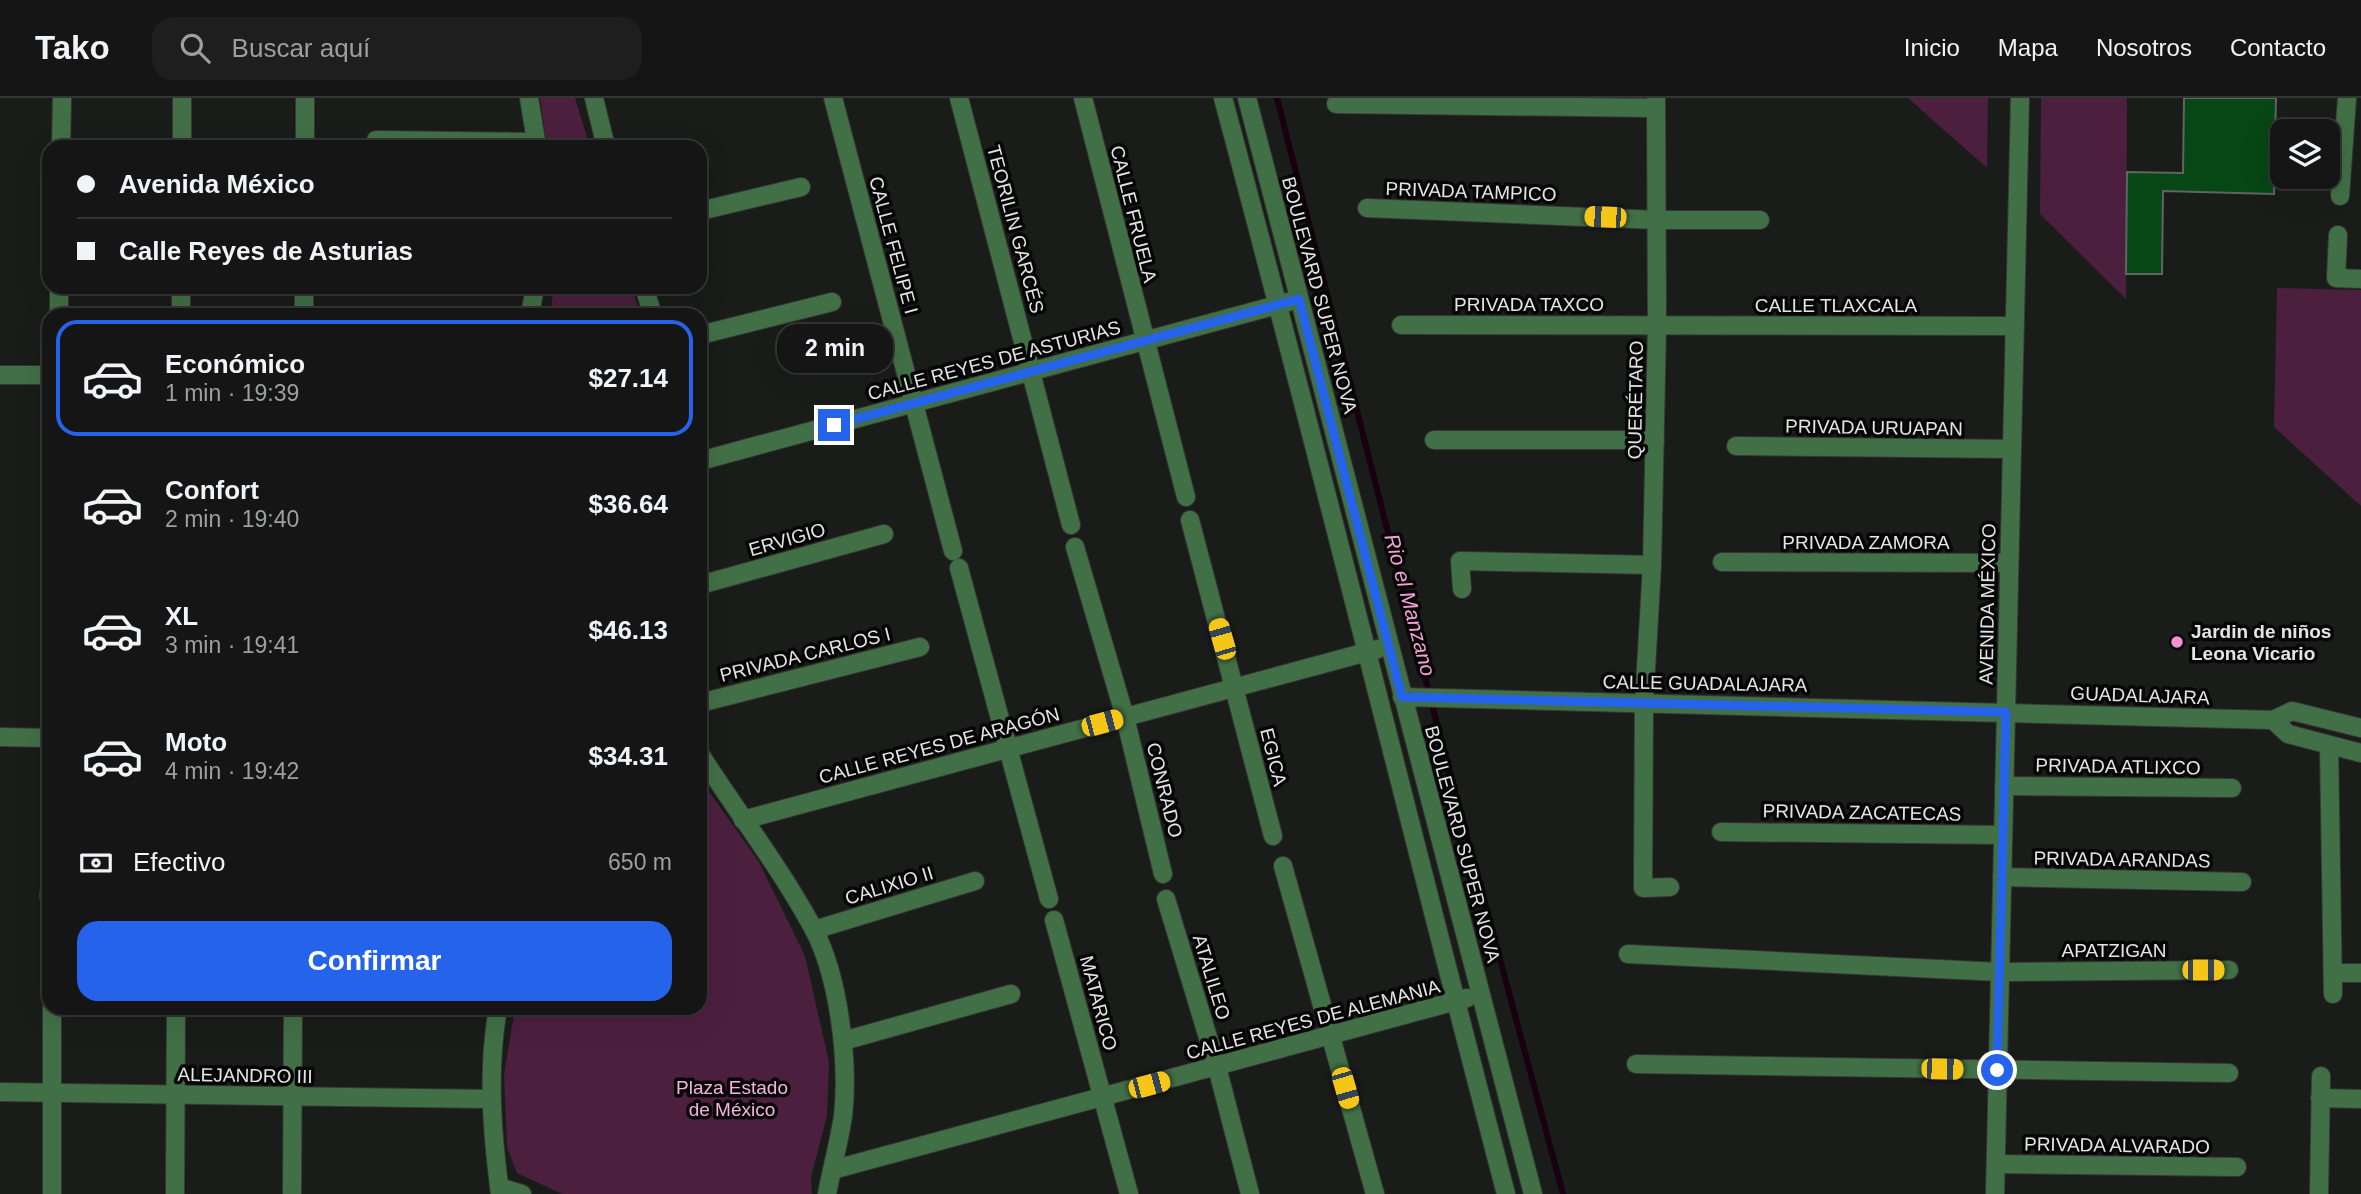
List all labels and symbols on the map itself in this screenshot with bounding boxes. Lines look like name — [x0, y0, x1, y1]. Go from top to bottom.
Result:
street label: TEORILIN GARCÉS — [983, 143, 1048, 315]
street label: CALLE FRUELA — [1106, 143, 1161, 285]
street label: CALLE FELIPE I — [865, 174, 922, 316]
street label: BOULEVARD SUPER NOVA — [1278, 174, 1361, 416]
street label: PRIVADA TAMPICO — [1385, 178, 1557, 205]
car — [1584, 206, 1627, 228]
street label: PRIVADA TAXCO — [1454, 294, 1604, 315]
street label: CALLE TLAXCALA — [1755, 295, 1917, 316]
street label: CALLE REYES DE ASTURIAS — [865, 317, 1123, 404]
callout: 2 min — [776, 324, 892, 372]
street label: QUERÉTARO — [1624, 340, 1647, 460]
route end — [818, 409, 850, 441]
street label: PRIVADA URUAPAN — [1785, 415, 1963, 440]
street label: ERVIGIO — [746, 519, 828, 560]
street label: AVENIDA MÉXICO — [1976, 523, 1999, 685]
water label: Rio el Manzano — [1380, 531, 1441, 679]
street label: PRIVADA ZAMORA — [1782, 532, 1950, 553]
car — [1207, 616, 1238, 662]
place label: Jardin de niños Leona Vicario — [2191, 621, 2331, 664]
street label: PRIVADA CARLOS I — [718, 623, 893, 686]
marker: Jardin de niños Leona Vicario — [2169, 634, 2185, 650]
street label: CALLE GUADALAJARA — [1602, 671, 1808, 696]
street label: GUADALAJARA — [2070, 683, 2210, 708]
street label: CALLE REYES DE ARAGÓN — [817, 703, 1062, 788]
car — [1079, 707, 1126, 739]
street label: BOULEVARD SUPER NOVA — [1421, 723, 1504, 965]
street label: EGICA — [1256, 726, 1291, 789]
street label: CONRADO — [1143, 740, 1186, 840]
street label: PRIVADA ATLIXCO — [2035, 755, 2201, 778]
street label: PRIVADA ZACATECAS — [1762, 800, 1962, 825]
street label: PRIVADA ARANDAS — [2033, 847, 2211, 872]
street label: CALIXIO II — [843, 862, 936, 909]
street label: ATALILEO — [1189, 932, 1234, 1022]
street label: APATZIGAN — [2062, 940, 2166, 961]
street label: MATARICO — [1076, 953, 1121, 1053]
car — [2183, 960, 2225, 981]
street label: CALLE REYES DE ALEMANIA — [1184, 975, 1443, 1064]
route start — [1981, 1054, 2013, 1086]
car — [1921, 1058, 1964, 1080]
street label: ALEJANDRO III — [177, 1064, 313, 1087]
car — [1330, 1065, 1361, 1111]
car — [1126, 1069, 1173, 1101]
park label: Plaza Estado de México — [676, 1077, 788, 1120]
street label: PRIVADA ALVARADO — [2024, 1133, 2210, 1158]

